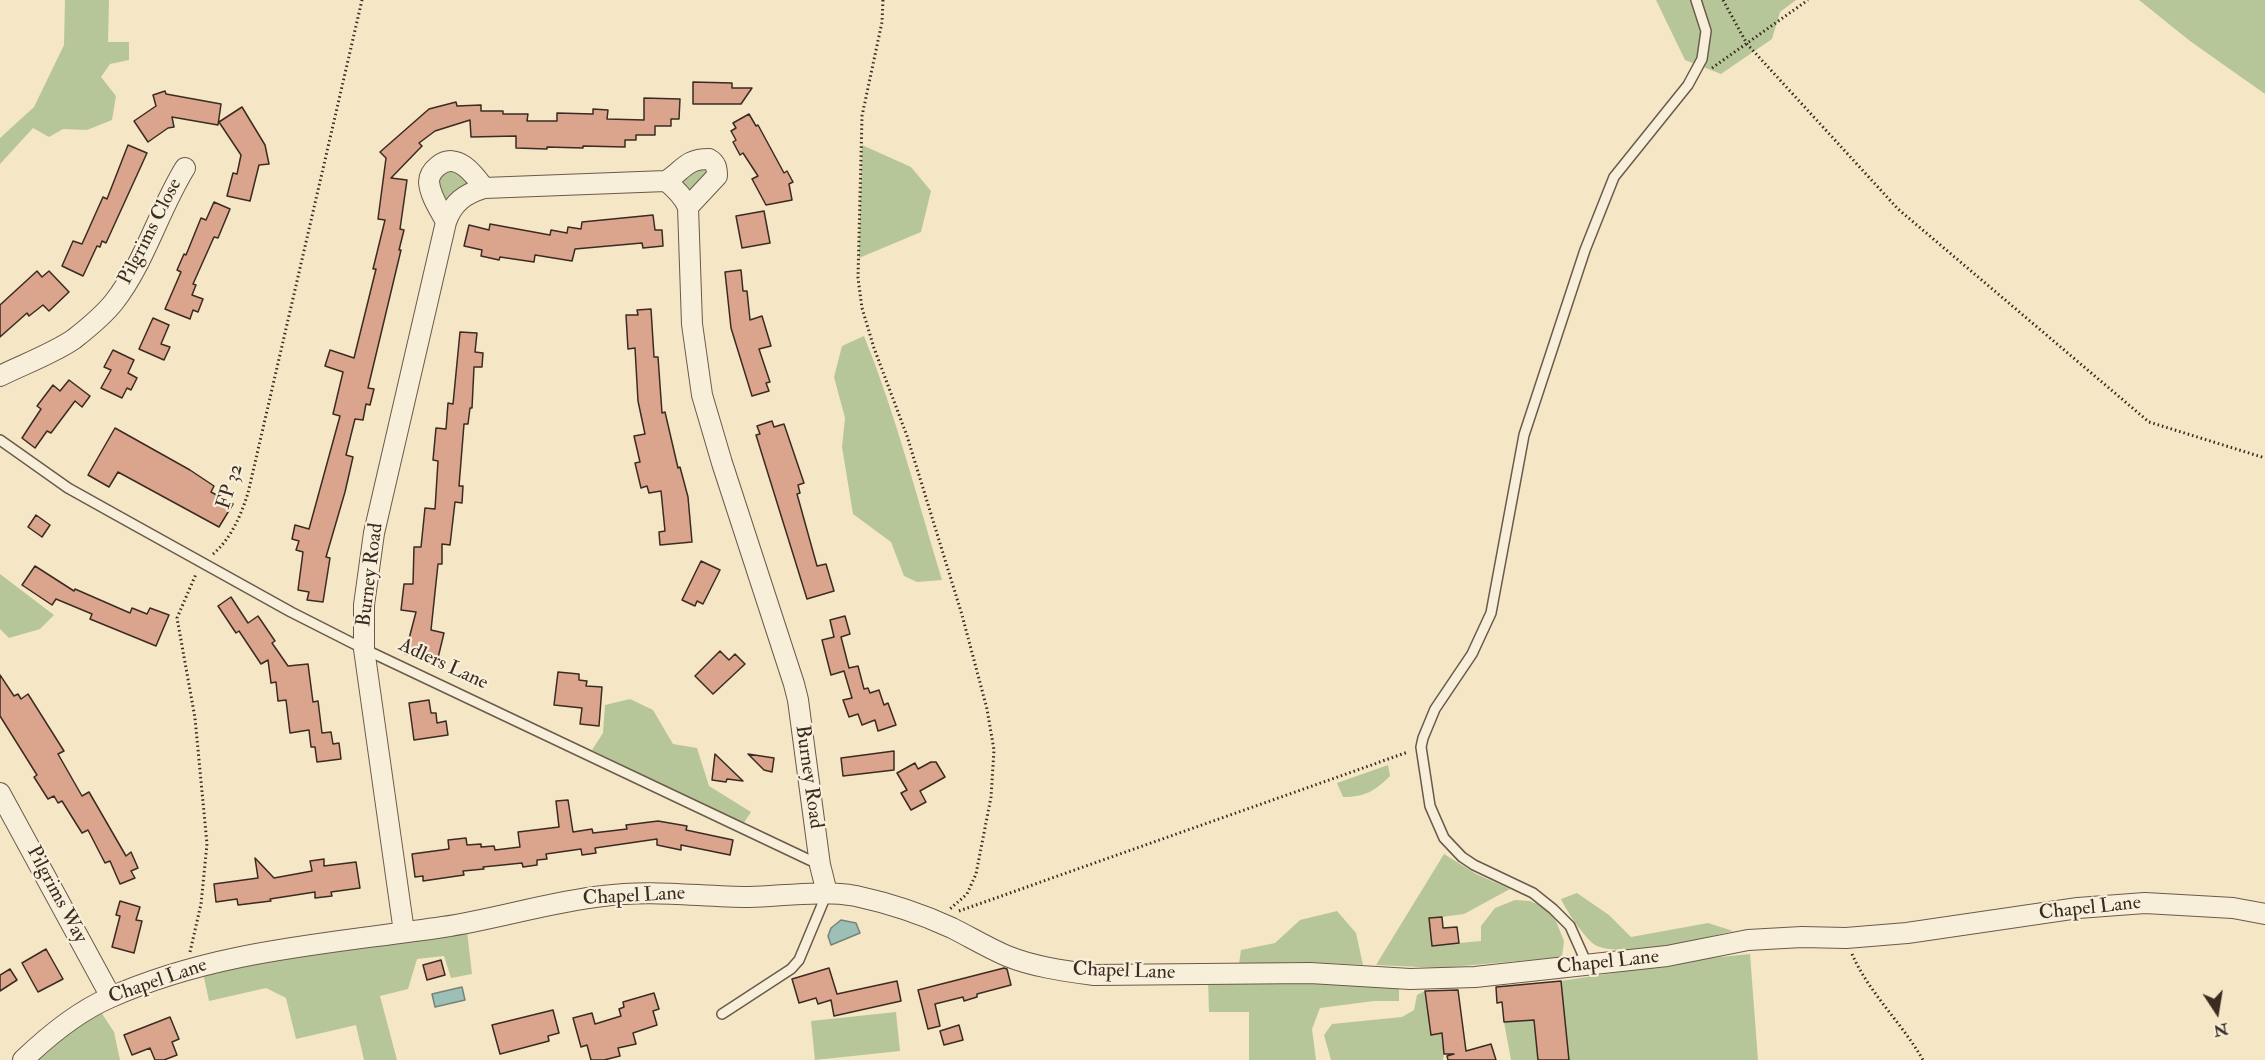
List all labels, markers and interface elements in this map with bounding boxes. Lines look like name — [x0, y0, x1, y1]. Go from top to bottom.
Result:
street label: Pilgrims Close — [114, 175, 188, 289]
street label: FP 32 — [212, 461, 250, 513]
street label: Burney Road — [353, 522, 389, 628]
street label: Adlers Lane — [394, 634, 492, 696]
street label: Burney Road — [789, 724, 827, 830]
street label: Pilgrims Way — [20, 842, 92, 948]
street label: Chapel Lane — [582, 882, 686, 912]
street label: Chapel Lane — [2038, 892, 2142, 926]
street label: Chapel Lane — [1556, 946, 1660, 980]
street label: Chapel Lane — [106, 954, 210, 1010]
street label: Chapel Lane — [1072, 958, 1176, 986]
north arrow — [2187, 982, 2247, 1042]
text: N — [2212, 1018, 2230, 1041]

